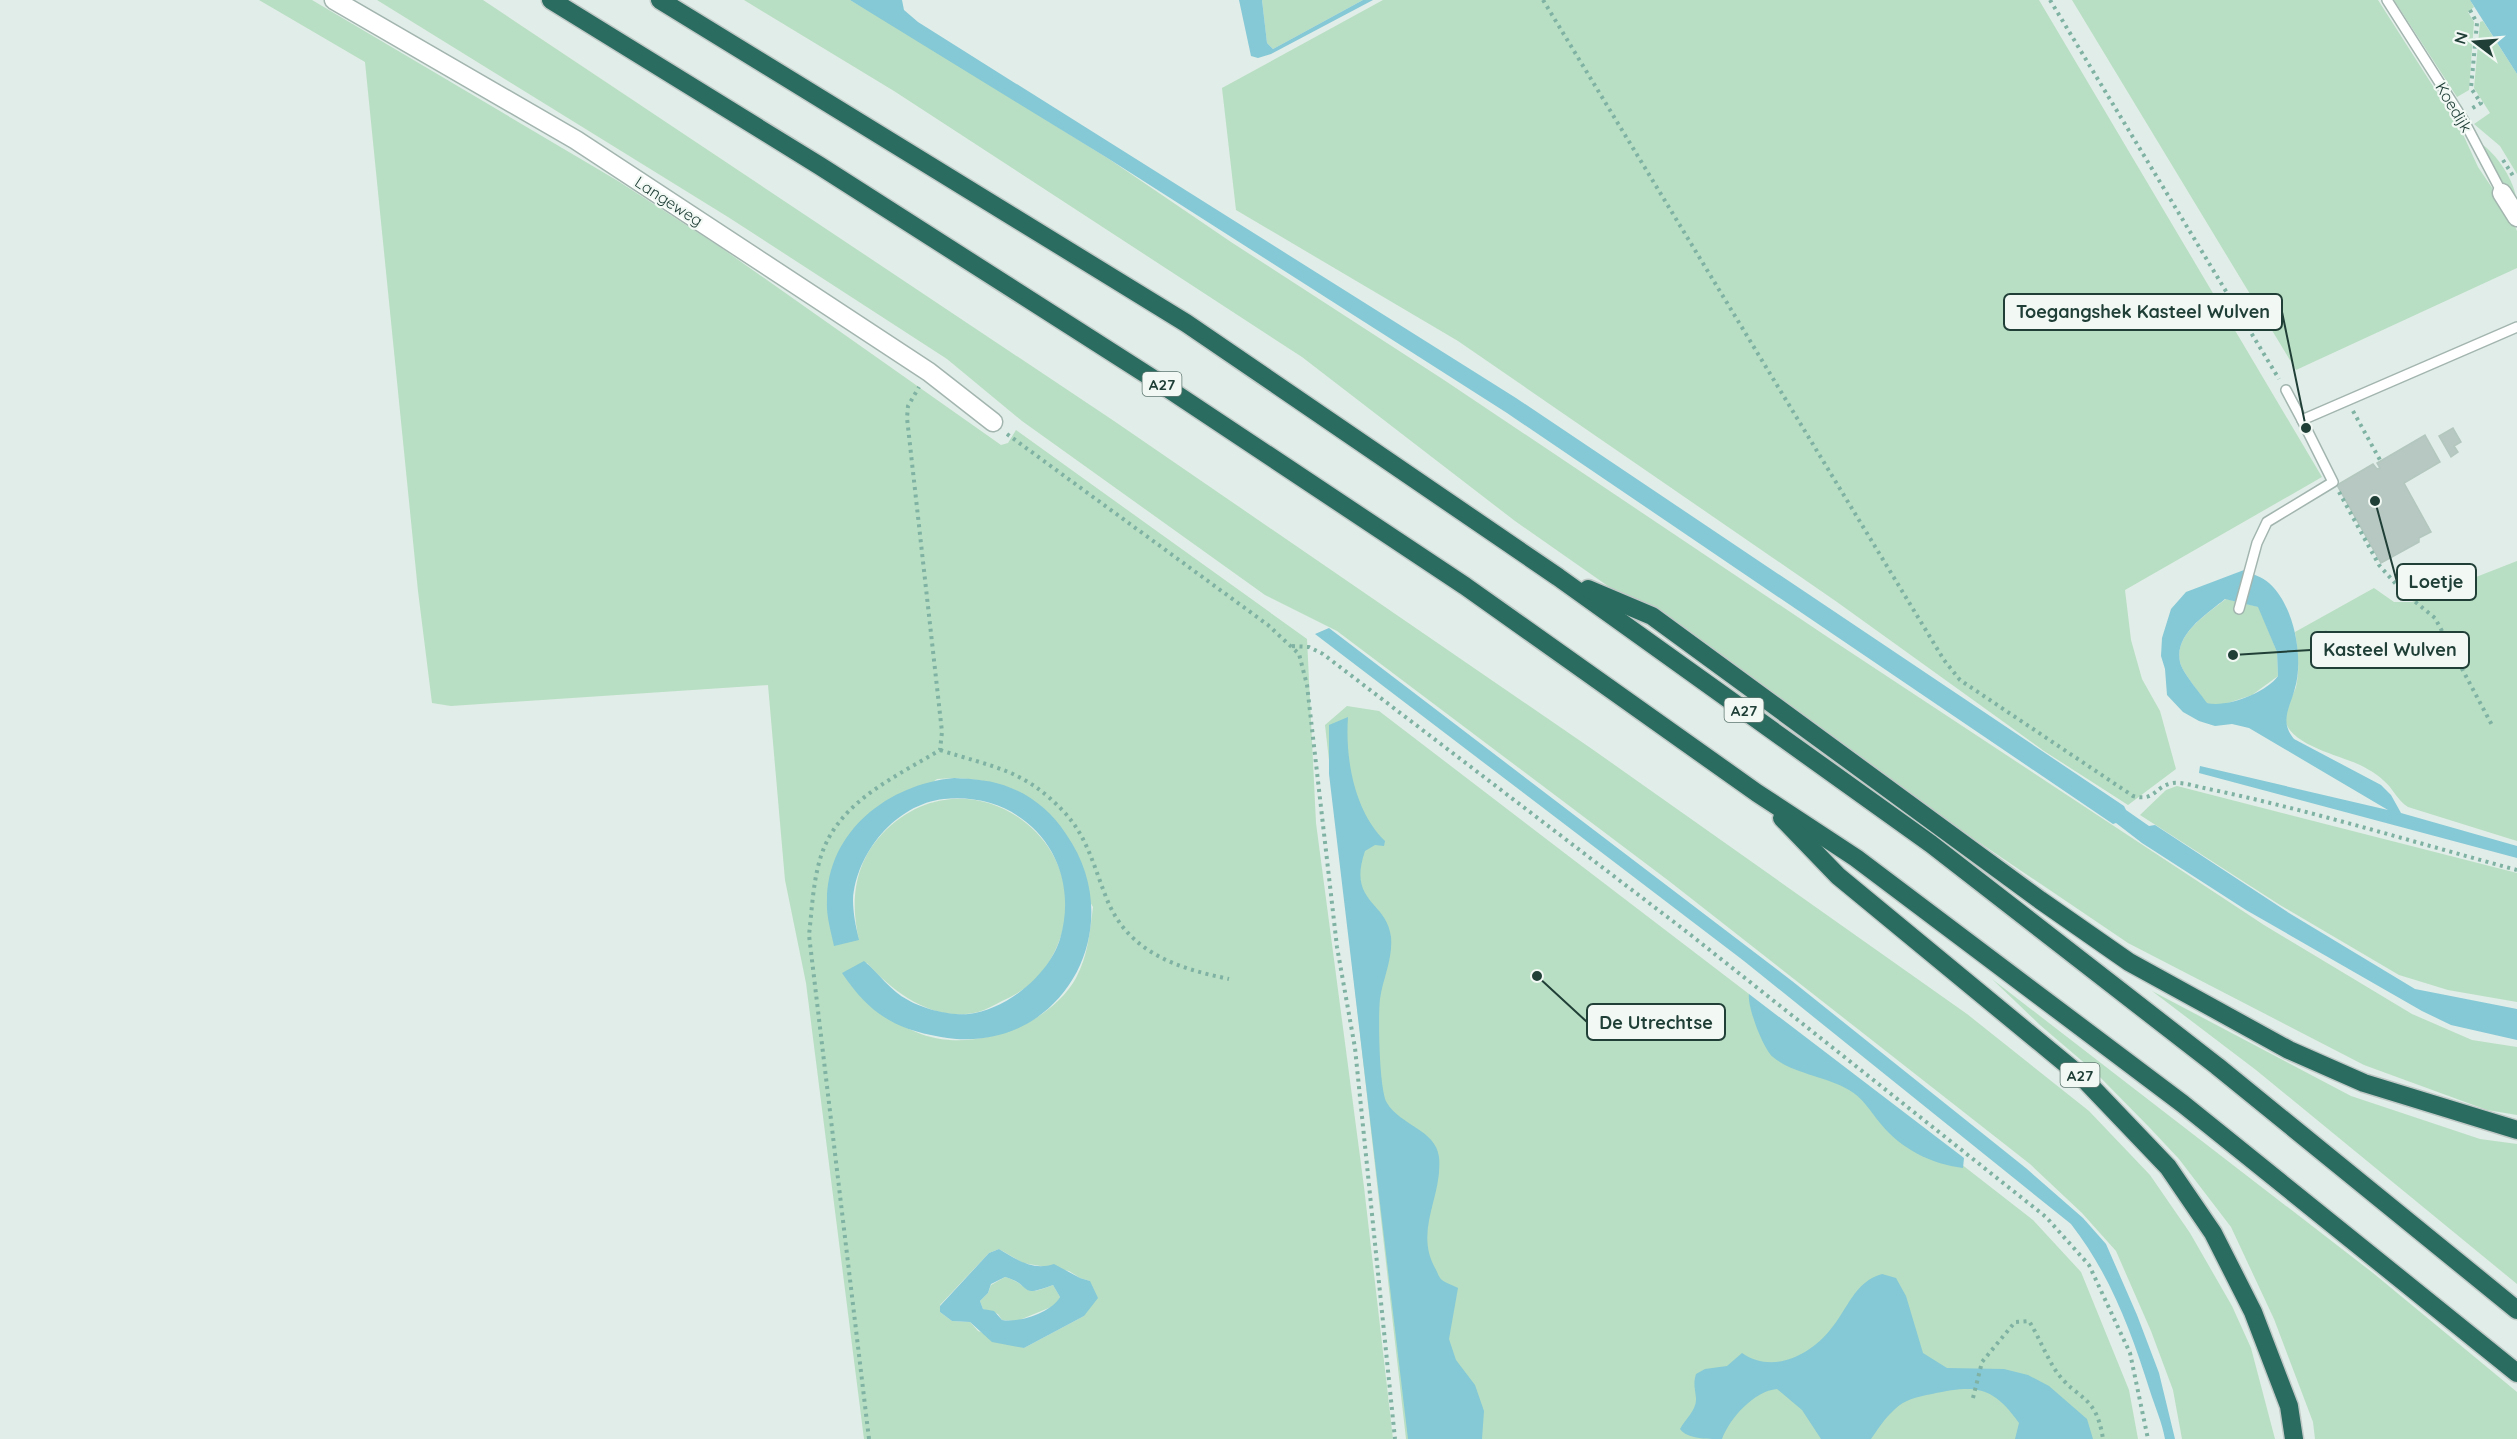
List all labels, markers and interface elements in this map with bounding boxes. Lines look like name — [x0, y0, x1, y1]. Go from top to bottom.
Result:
north arrow — [2445, 12, 2505, 72]
text: N — [2449, 29, 2472, 46]
street label: Koedijk — [2431, 78, 2477, 136]
street label: Langeweg — [631, 172, 707, 230]
callout: Toegangshek Kasteel Wulven — [2004, 294, 2282, 330]
text: Toegangshek Kasteel Wulven — [2016, 300, 2270, 323]
road number: A27 — [1142, 372, 1182, 396]
callout: Loetje — [2397, 564, 2476, 600]
text: Loetje — [2409, 570, 2463, 593]
callout: Kasteel Wulven — [2311, 632, 2469, 668]
text: Kasteel Wulven — [2323, 638, 2457, 661]
road number: A27 — [1724, 698, 1764, 722]
callout: De Utrechtse — [1587, 1004, 1725, 1040]
text: De Utrechtse — [1599, 1011, 1713, 1034]
road number: A27 — [2060, 1063, 2100, 1087]

